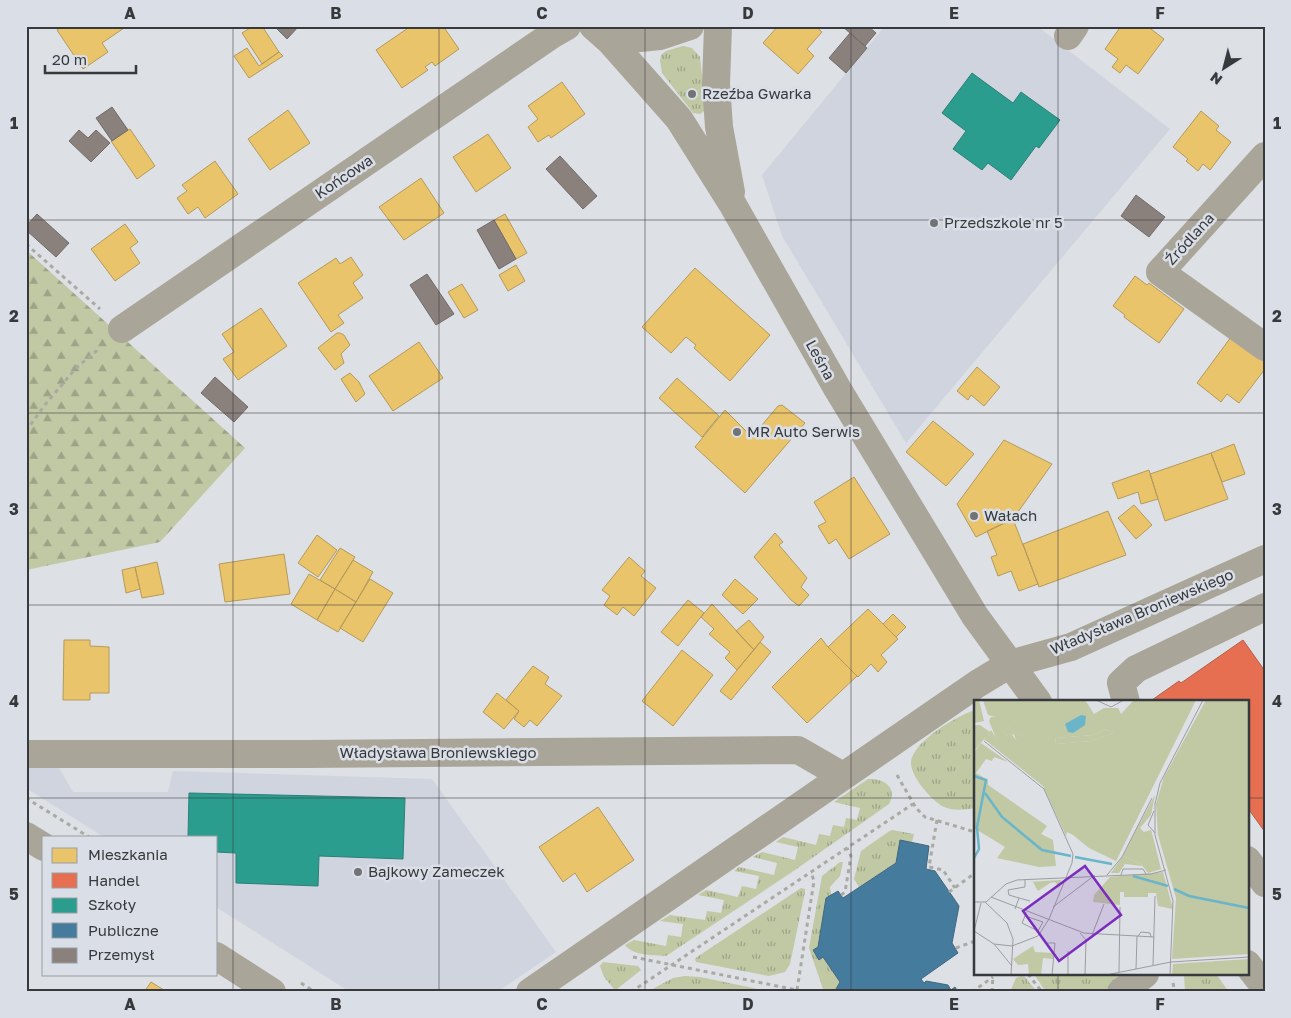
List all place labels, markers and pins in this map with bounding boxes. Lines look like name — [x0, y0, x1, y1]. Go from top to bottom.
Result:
place label: Rzeźba Gwarka — [702, 84, 811, 102]
marker: Rzeźba Gwarka — [686, 88, 698, 100]
place label: Przedszkole nr 5 — [944, 213, 1063, 231]
marker: Przedszkole nr 5 — [928, 217, 940, 229]
place label: MR Auto Serwis — [747, 422, 860, 440]
marker: MR Auto Serwis — [731, 426, 743, 438]
place label: Wałach — [984, 506, 1037, 524]
marker: Wałach — [968, 510, 980, 522]
place label: Bajkowy Zameczek — [368, 862, 505, 880]
marker: Bajkowy Zameczek — [352, 866, 364, 878]

